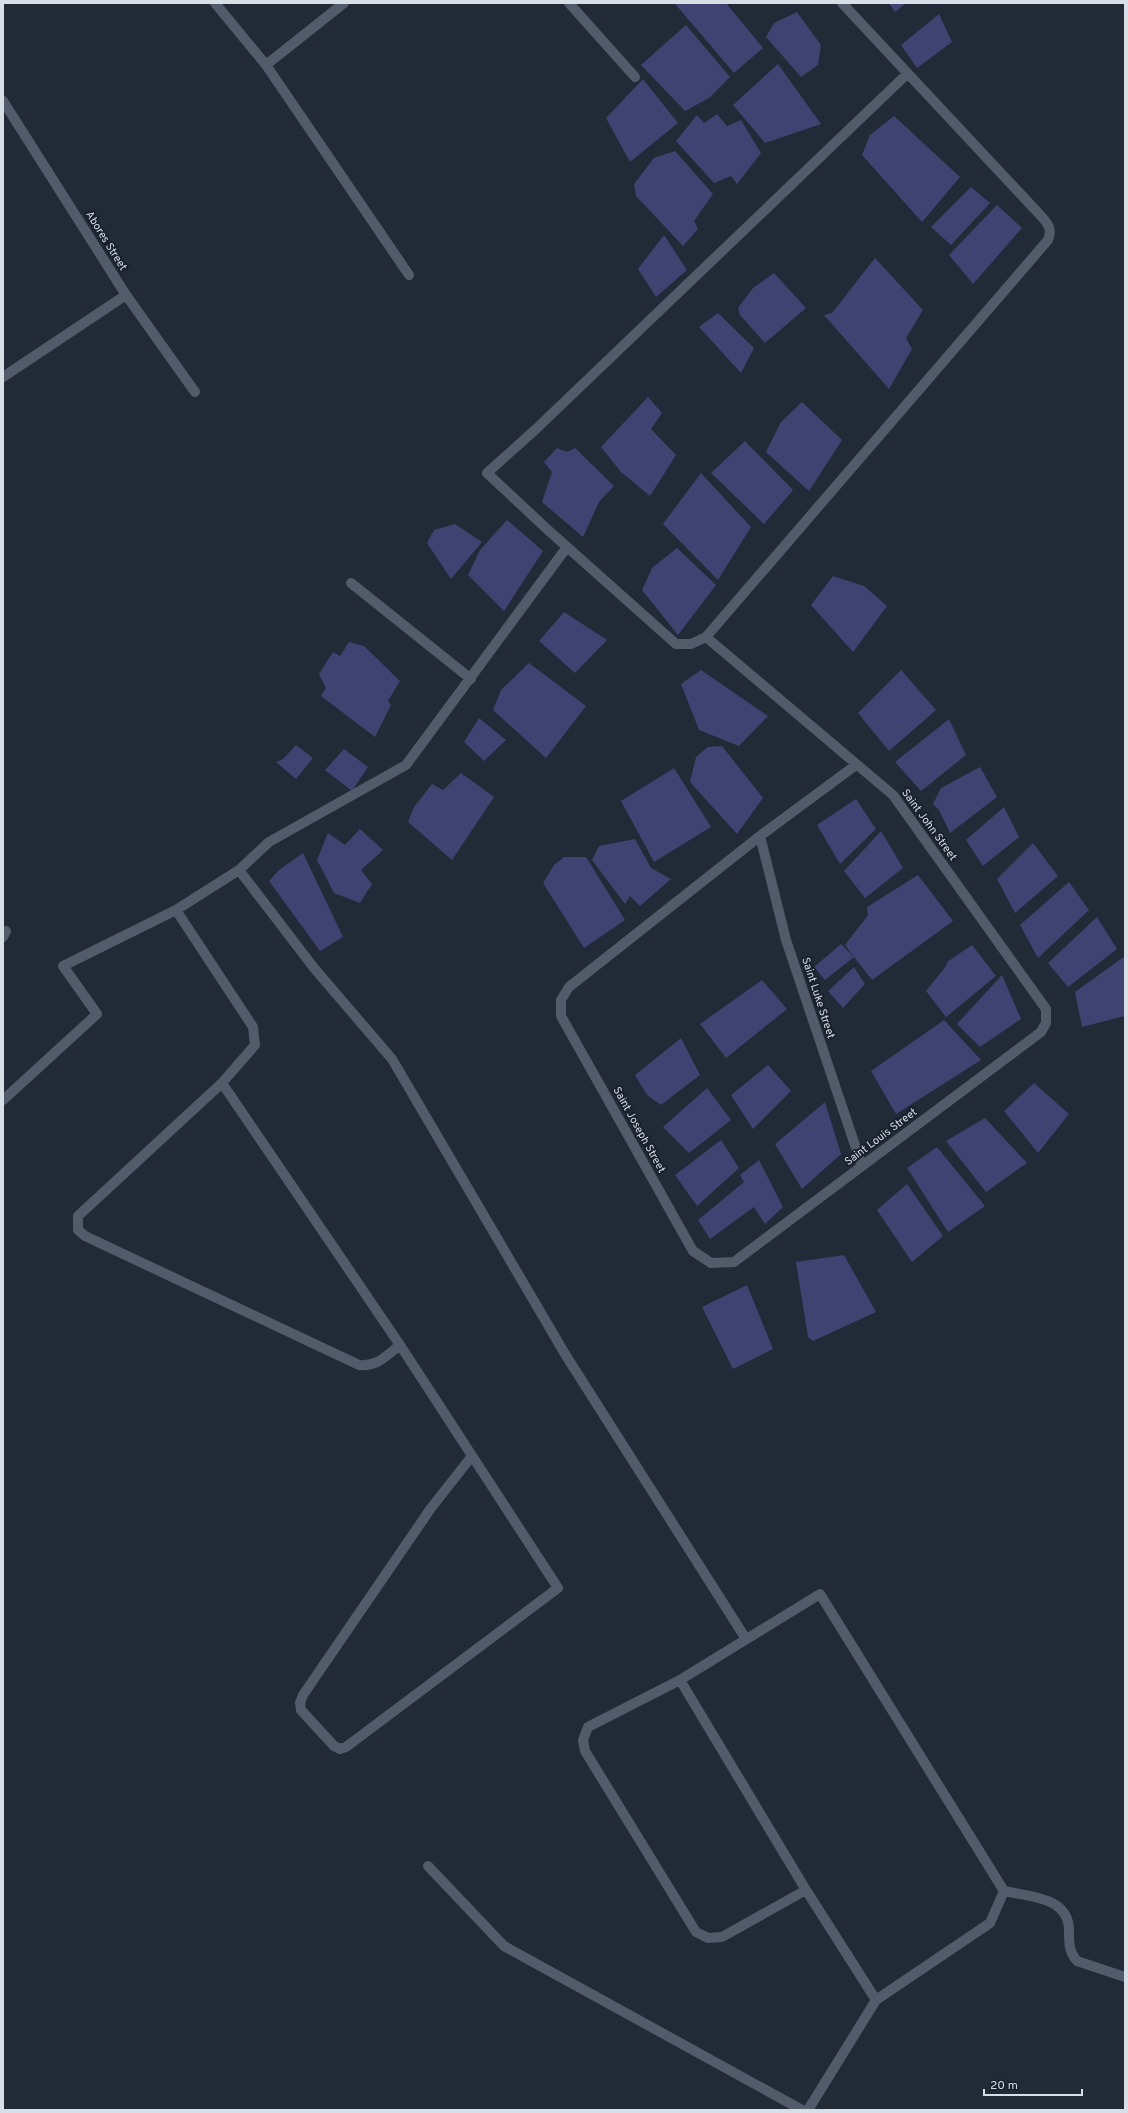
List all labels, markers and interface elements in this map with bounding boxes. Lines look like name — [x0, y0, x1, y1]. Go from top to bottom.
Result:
street label: Abores Street — [82, 209, 130, 273]
street label: Saint John Street — [898, 786, 960, 864]
street label: Saint Luke Street — [798, 956, 838, 1040]
street label: Saint Joseph Street — [610, 1084, 668, 1176]
street label: Saint Louis Street — [842, 1105, 920, 1169]
scale bar — [984, 2071, 1082, 2097]
text: 20 m — [990, 2078, 1018, 2094]

